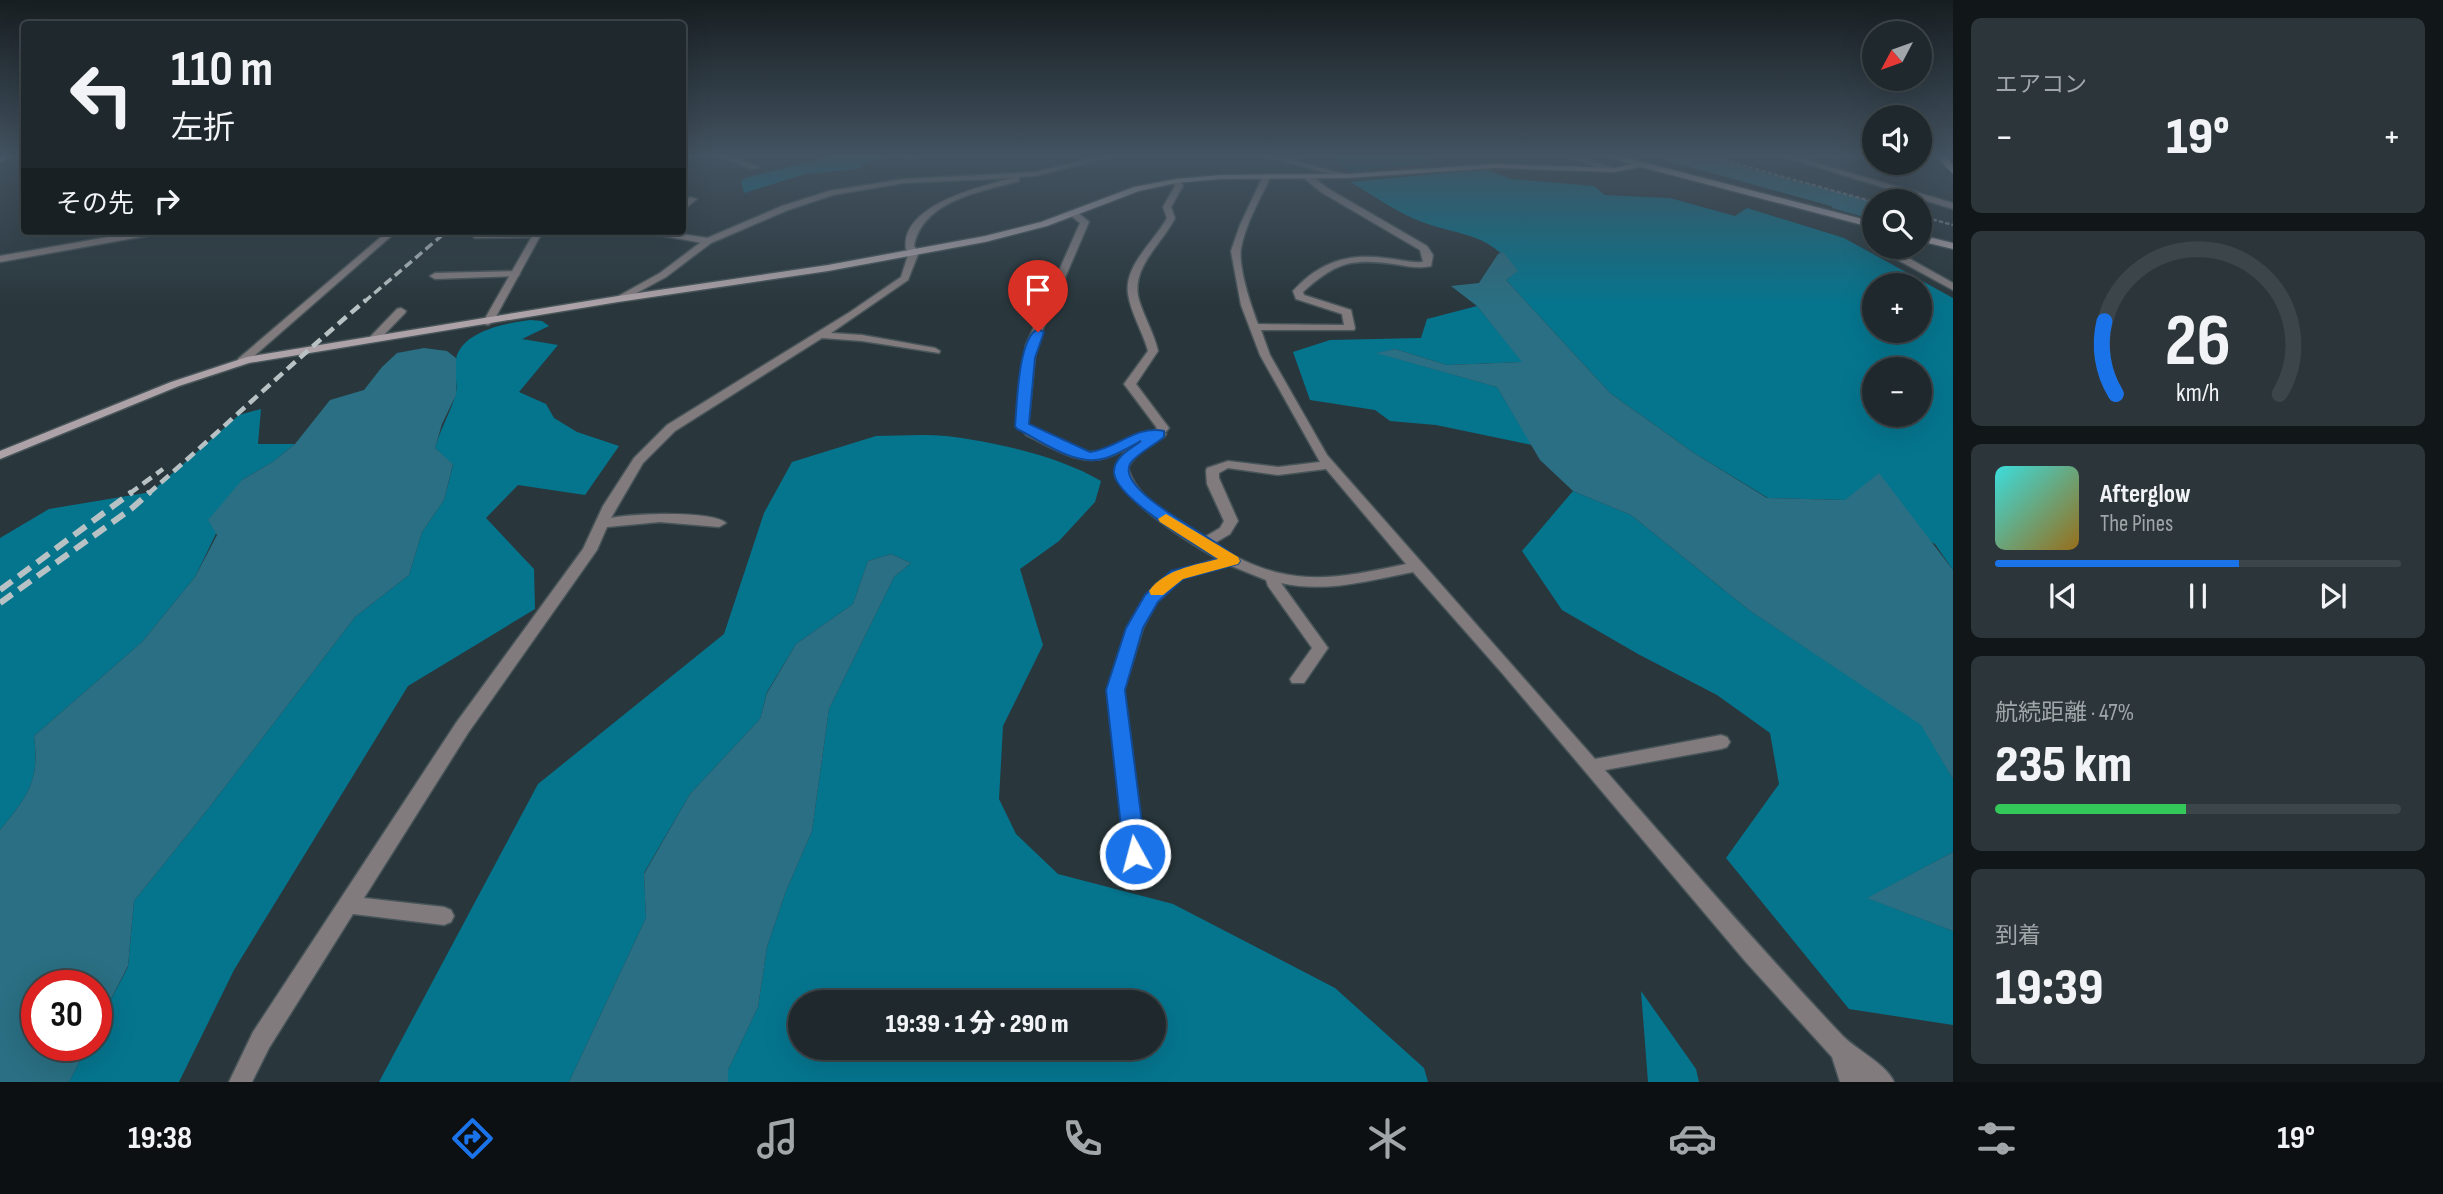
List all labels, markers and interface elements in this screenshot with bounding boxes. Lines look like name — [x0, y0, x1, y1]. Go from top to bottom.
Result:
north arrow — [1862, 21, 1932, 91]
map controls — [1862, 21, 1932, 427]
text: 110 m — [171, 41, 273, 100]
icon: left — [56, 49, 147, 140]
text: エアコン — [1995, 71, 2087, 99]
button: sound — [1862, 105, 1932, 175]
text: 19° — [2166, 106, 2230, 169]
text: 左折 — [171, 109, 235, 148]
text: − — [1995, 115, 2014, 160]
text: + — [2382, 115, 2401, 160]
icon: right — [148, 182, 186, 220]
text: その先 — [56, 189, 134, 220]
button: search — [1862, 189, 1932, 259]
pin — [1008, 260, 1068, 332]
icon: arrive — [1019, 271, 1057, 309]
button: + — [1862, 273, 1932, 343]
text: 26 — [2165, 299, 2231, 387]
button: − — [1862, 357, 1932, 427]
text: km/h — [2176, 378, 2220, 409]
text: Afterglow — [2100, 479, 2191, 510]
text: The Pines — [2100, 510, 2173, 538]
icon: previous — [2044, 577, 2082, 615]
icon: pause — [2179, 577, 2217, 615]
icon: next — [2314, 577, 2352, 615]
text: 航続距離 · 47% — [1995, 699, 2134, 727]
text: 235 km — [1995, 734, 2132, 797]
position arrow — [1098, 817, 1172, 891]
text: 到着 — [1995, 922, 2041, 950]
text: 19:39 — [1995, 957, 2103, 1020]
speed limit sign: 30 — [21, 970, 112, 1061]
text: 19:39 · 1 分 · 290 m — [886, 1009, 1068, 1040]
icon: directions — [448, 1114, 497, 1163]
icon: music — [753, 1114, 802, 1163]
icon: phone — [1058, 1114, 1107, 1163]
icon: climate — [1363, 1114, 1412, 1163]
icon: car — [1668, 1114, 1717, 1163]
icon: filters — [1972, 1114, 2021, 1163]
text: 19:38 — [128, 1119, 192, 1158]
text: 19° — [2277, 1119, 2315, 1158]

